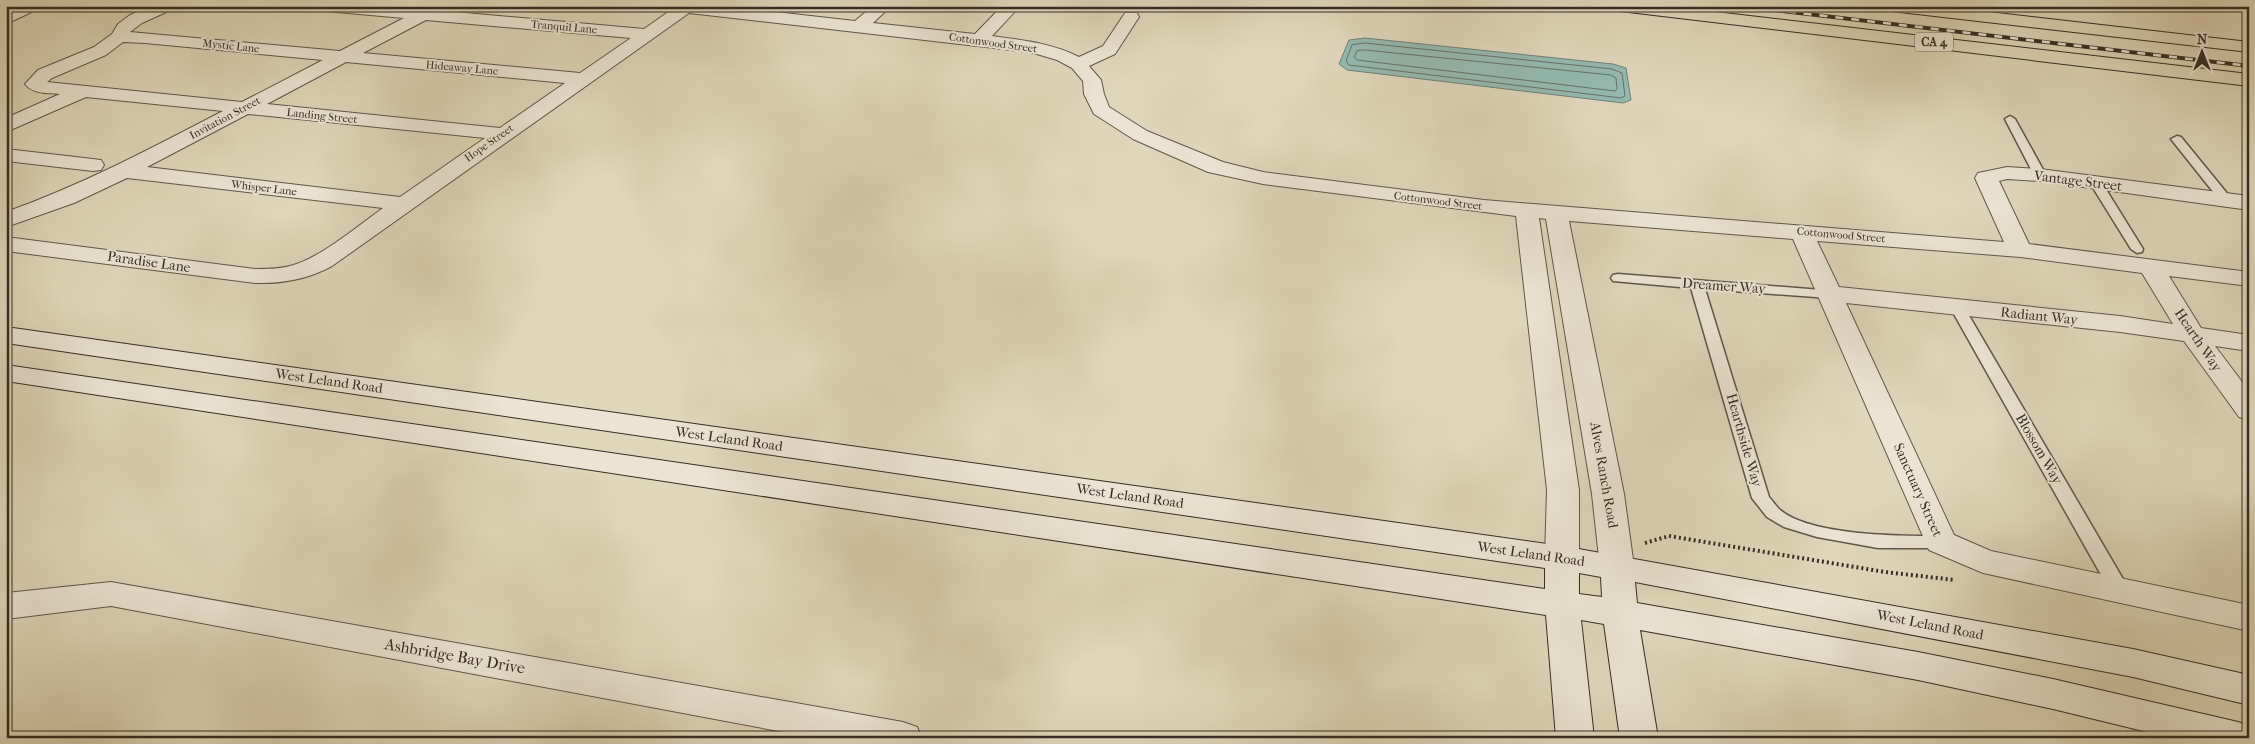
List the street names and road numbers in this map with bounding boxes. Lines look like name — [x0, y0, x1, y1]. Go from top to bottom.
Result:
street label: Tranquil Lane — [530, 18, 598, 36]
street label: Cottonwood Street — [948, 30, 1038, 56]
road number: CA 4 — [1915, 32, 1953, 52]
street label: Mystic Lane — [202, 37, 261, 56]
street label: Hideaway Lane — [425, 58, 499, 78]
street label: Invitation Street — [187, 94, 263, 142]
street label: Landing Street — [286, 106, 358, 126]
street label: Hope Street — [462, 121, 516, 165]
street label: Vantage Street — [2032, 167, 2123, 195]
street label: Whisper Lane — [229, 177, 298, 199]
street label: Cottonwood Street — [1393, 189, 1483, 213]
street label: Cottonwood Street — [1796, 225, 1886, 245]
street label: Paradise Lane — [106, 248, 192, 276]
street label: Dreamer Way — [1682, 275, 1767, 297]
street label: Radiant Way — [2000, 303, 2079, 329]
street label: Hearth Way — [2171, 305, 2226, 375]
street label: West Leland Road — [273, 365, 384, 397]
street label: Hearthside Way — [1723, 391, 1766, 489]
street label: Blossom Way — [2012, 411, 2066, 488]
street label: Alves Ranch Road — [1586, 420, 1622, 530]
street label: West Leland Road — [673, 423, 784, 455]
street label: Sanctuary Street — [1890, 441, 1946, 539]
street label: West Leland Road — [1074, 480, 1185, 512]
street label: West Leland Road — [1475, 538, 1586, 570]
street label: West Leland Road — [1874, 606, 1985, 644]
street label: Ashbridge Bay Drive — [382, 634, 527, 678]

